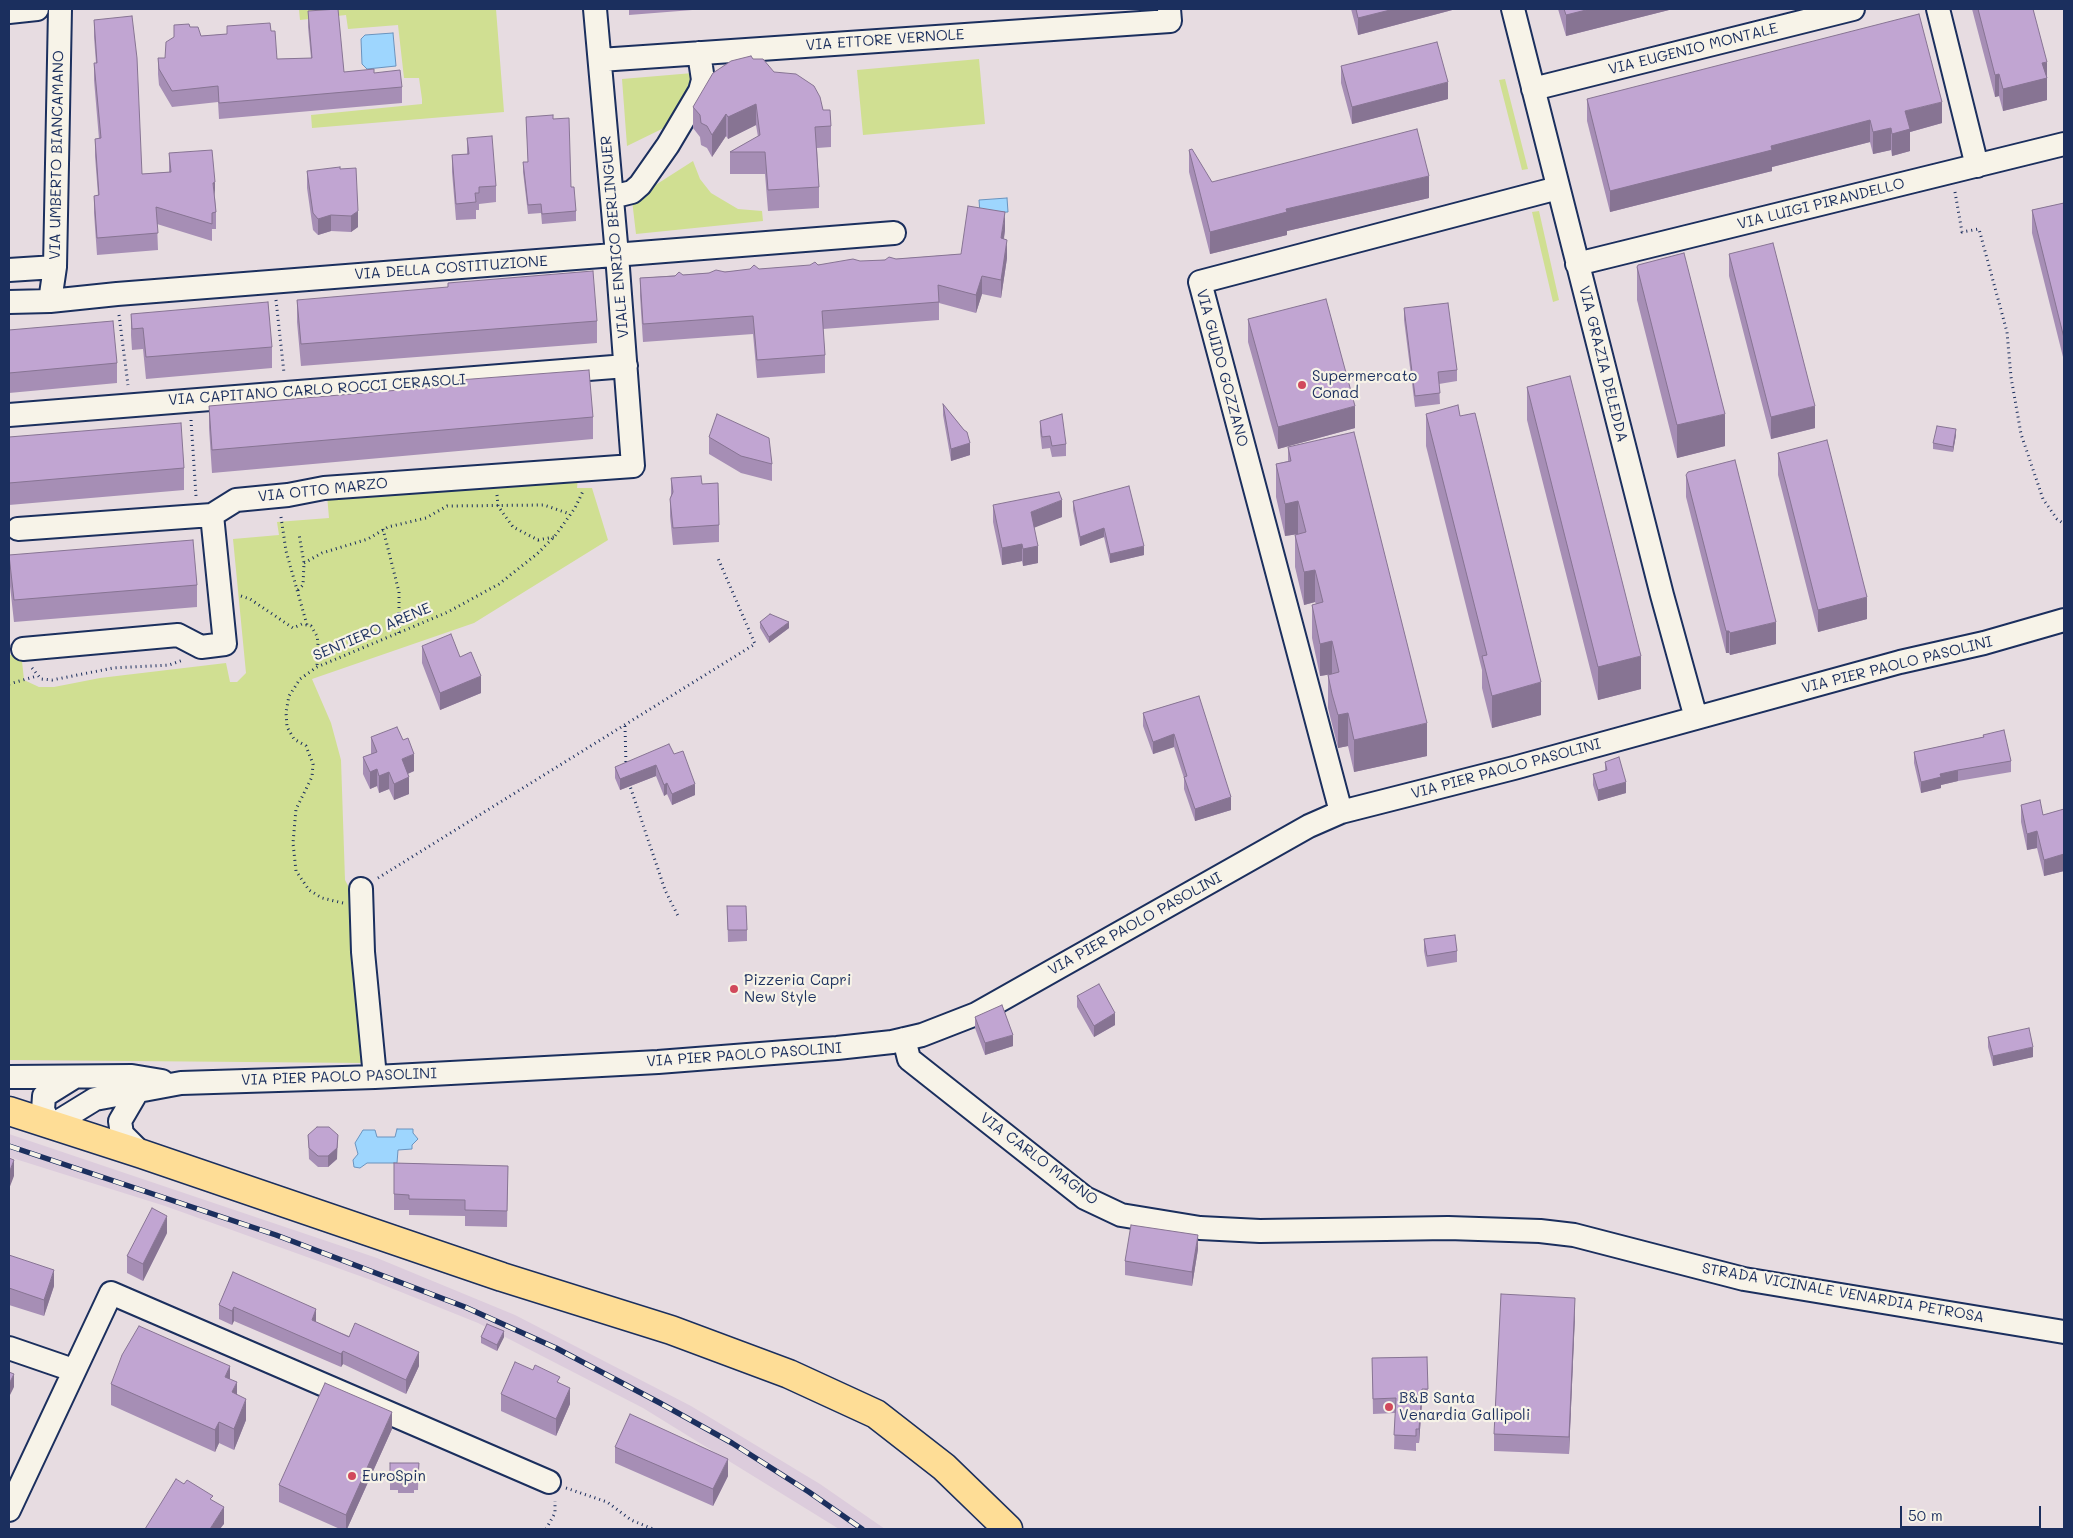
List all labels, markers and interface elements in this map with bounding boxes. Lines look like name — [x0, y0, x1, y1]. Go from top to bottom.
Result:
street label: VIA EUGENIO MONTALE — [1606, 19, 1780, 79]
street label: VIA ETTORE VERNOLE — [805, 25, 965, 55]
street label: VIA UMBERTO BIANCAMANO — [46, 50, 68, 260]
street label: VIALE ENRICO BERLINGUER — [597, 135, 633, 339]
street label: VIA LUIGI PIRANDELLO — [1736, 174, 1906, 234]
street label: VIA DELLA COSTITUZIONE — [354, 252, 548, 284]
street label: VIA GRAZIA DELEDDA — [1575, 284, 1631, 444]
street label: VIA GUIDO GOZZANO — [1192, 287, 1252, 449]
place label: Supermercato Conad — [1312, 367, 1417, 402]
street label: VIA CAPITANO CARLO ROCCI CERASOLI — [168, 371, 466, 409]
marker: Supermercato Conad — [1296, 379, 1308, 391]
street label: VIA OTTO MARZO — [257, 474, 389, 506]
street label: SENTIERO ARENE — [310, 599, 434, 665]
street label: VIA PIER PAOLO PASOLINI — [1800, 633, 1994, 697]
street label: VIA PIER PAOLO PASOLINI — [1409, 735, 1603, 803]
street label: VIA PIER PAOLO PASOLINI — [1045, 869, 1225, 979]
place label: Pizzeria Capri New Style — [744, 971, 851, 1006]
marker: Pizzeria Capri New Style — [728, 983, 740, 995]
street label: VIA PIER PAOLO PASOLINI — [646, 1039, 842, 1071]
street label: VIA PIER PAOLO PASOLINI — [241, 1065, 437, 1089]
street label: VIA CARLO MAGNO — [976, 1109, 1102, 1209]
street label: STRADA VICINALE VENARDIA PETROSA — [1700, 1259, 1986, 1327]
place label: B&B Santa Venardia Gallipoli — [1399, 1389, 1530, 1424]
marker: B&B Santa Venardia Gallipoli — [1383, 1401, 1395, 1413]
place label: EuroSpin — [362, 1467, 426, 1485]
marker: EuroSpin — [346, 1470, 358, 1482]
scale bar — [1903, 1496, 2044, 1528]
text: 50 m — [1908, 1505, 1943, 1525]

